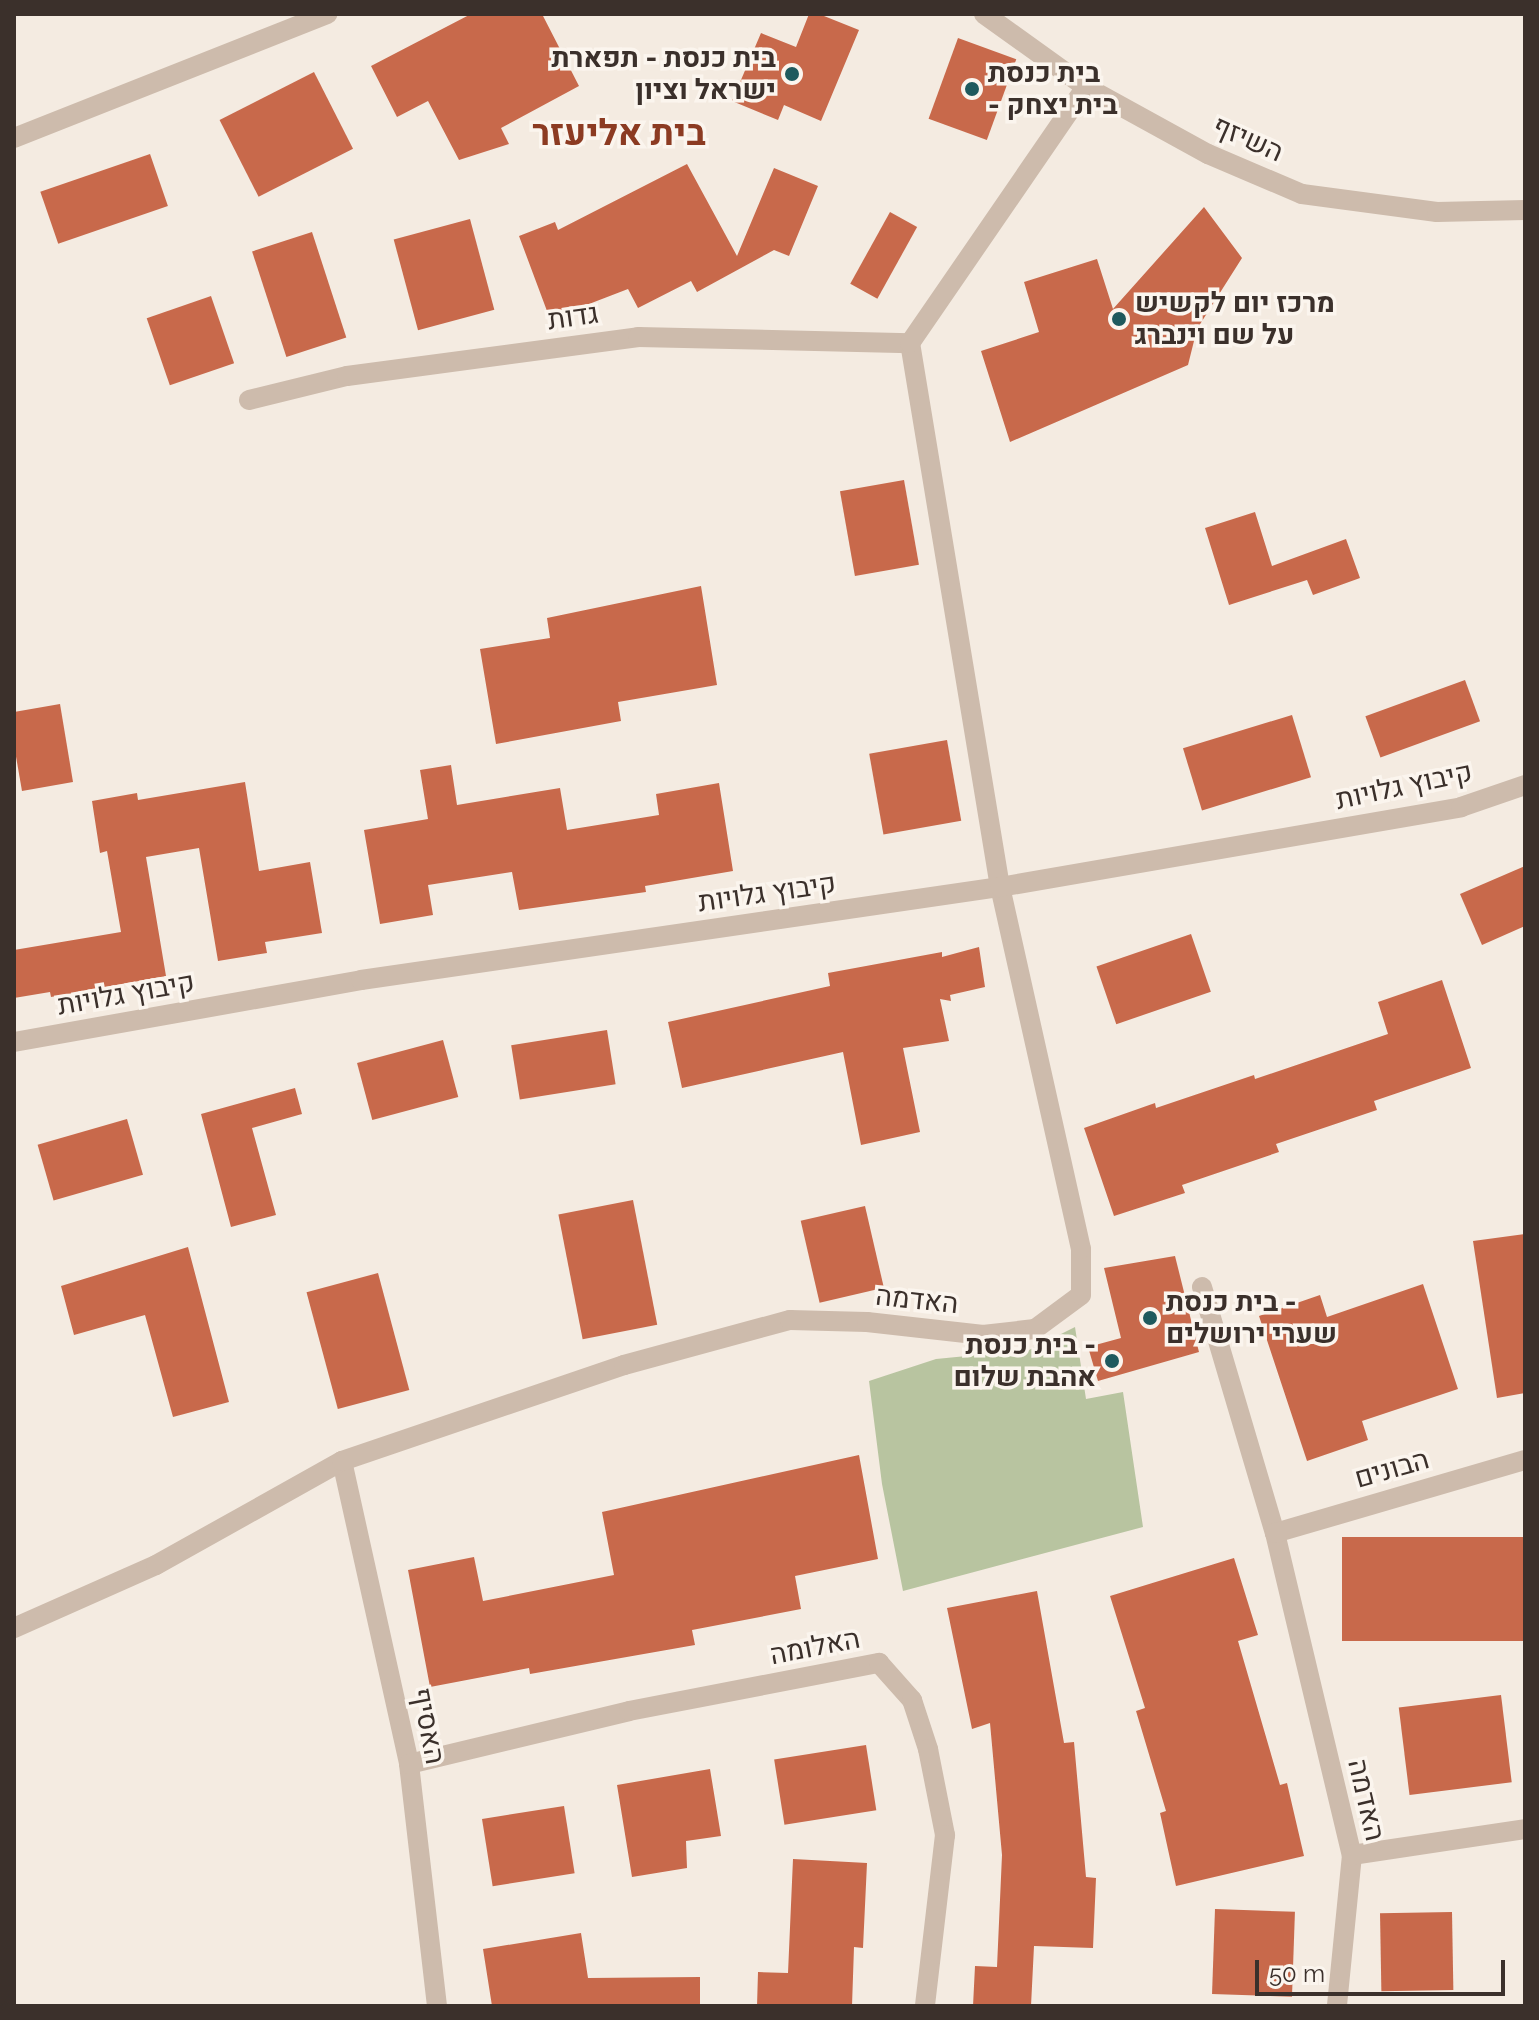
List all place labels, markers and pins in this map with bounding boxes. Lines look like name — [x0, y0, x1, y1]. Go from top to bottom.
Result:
place label: בית כנסת - תפארת ישראל וציון — [552, 41, 776, 107]
place label: בית כנסת - בית יצחק — [988, 56, 1118, 122]
marker: בית כנסת - תפארת ישראל וציון — [783, 65, 801, 83]
marker: בית כנסת - בית יצחק — [963, 80, 981, 98]
place label: מרכז יום לקשיש על שם וינברג — [1135, 286, 1335, 352]
marker: מרכז יום לקשיש על שם וינברג — [1110, 310, 1128, 328]
place label: בית כנסת - שערי ירושלים — [1166, 1285, 1337, 1351]
marker: בית כנסת - שערי ירושלים — [1141, 1309, 1159, 1327]
place label: בית כנסת - אהבת שלום — [953, 1328, 1096, 1394]
marker: בית כנסת - אהבת שלום — [1103, 1352, 1121, 1370]

